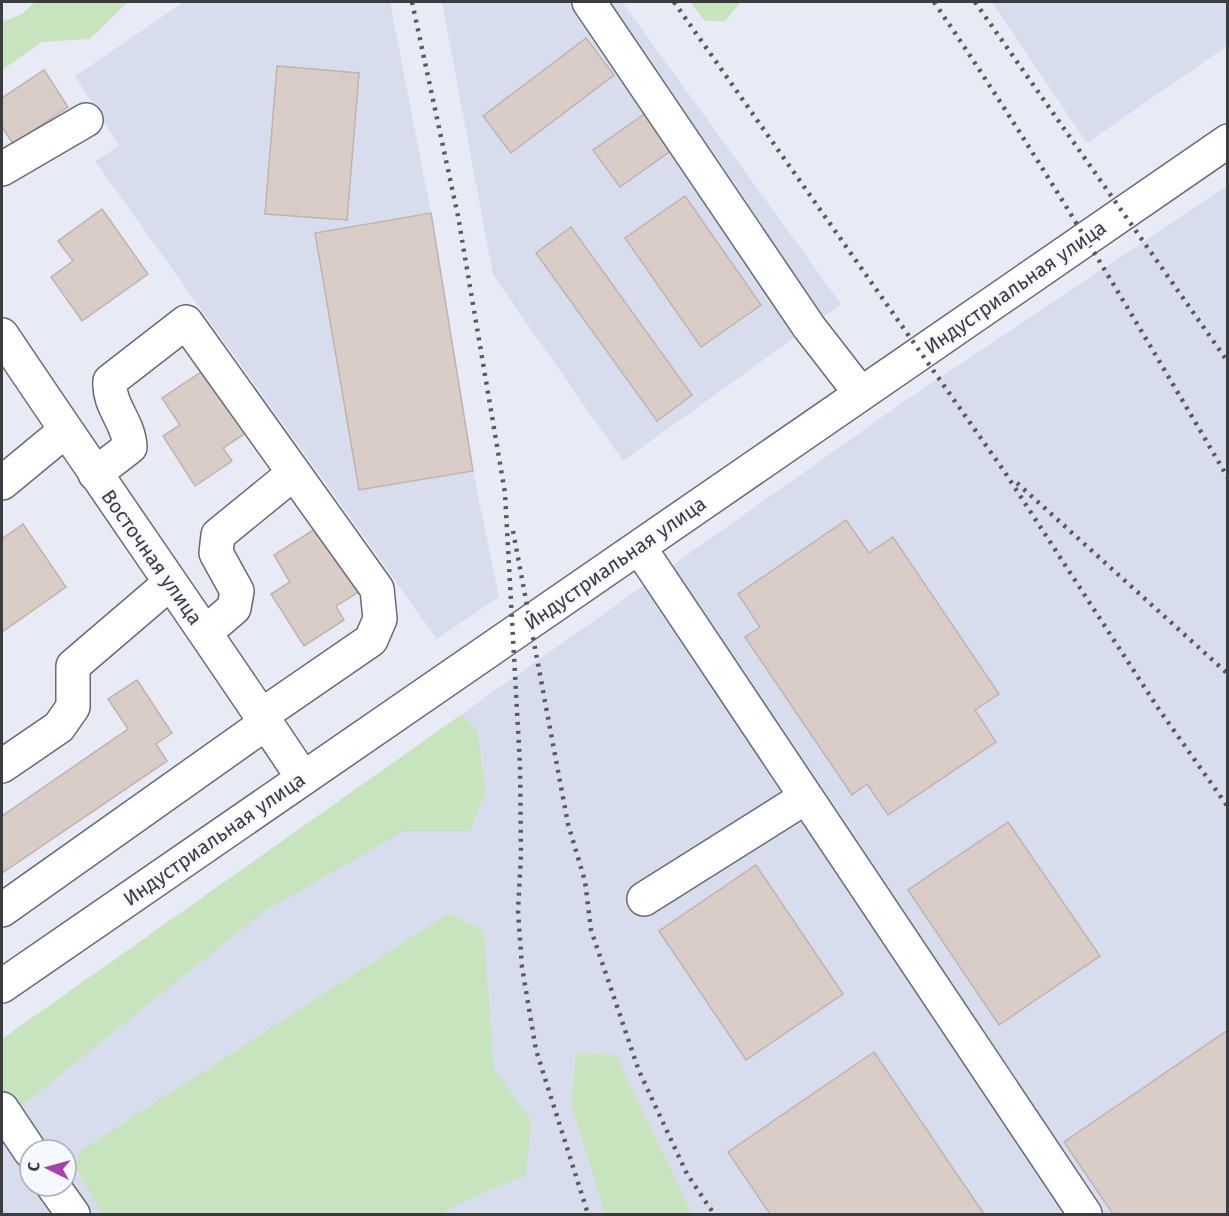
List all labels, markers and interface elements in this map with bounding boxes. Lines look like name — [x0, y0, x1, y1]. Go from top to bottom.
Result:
street label: Индустриальная улица — [919, 215, 1111, 359]
street label: Восточная улица — [96, 485, 208, 629]
street label: Индустриальная улица — [519, 491, 711, 635]
street label: Индустриальная улица — [118, 767, 310, 911]
north arrow — [18, 1138, 78, 1198]
text: С — [24, 1161, 43, 1172]

